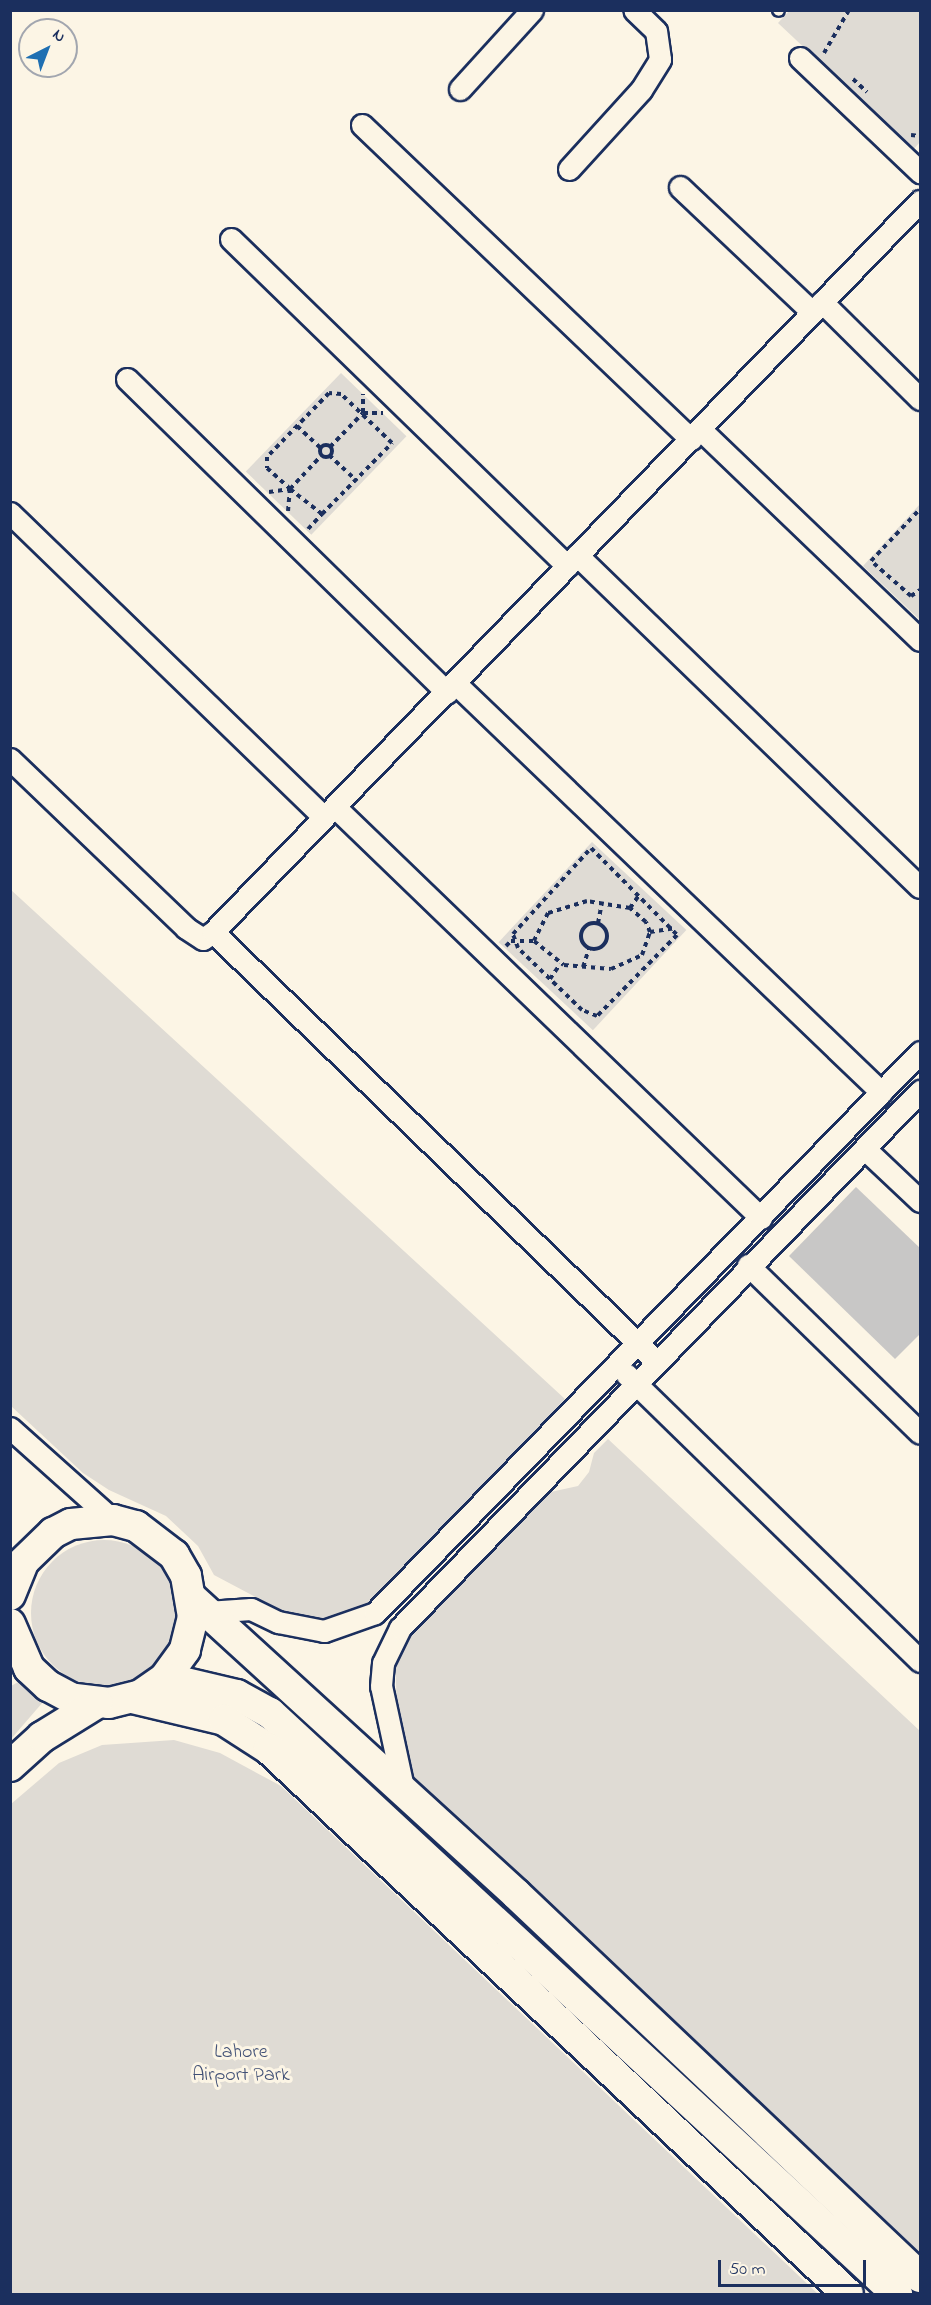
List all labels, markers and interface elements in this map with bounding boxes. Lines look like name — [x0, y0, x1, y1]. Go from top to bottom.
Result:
north arrow — [18, 18, 78, 78]
text: N — [47, 24, 71, 49]
park label: Lahore Airport Park — [192, 2041, 290, 2088]
scale bar — [721, 2248, 870, 2286]
text: 50 m — [729, 2257, 766, 2283]

